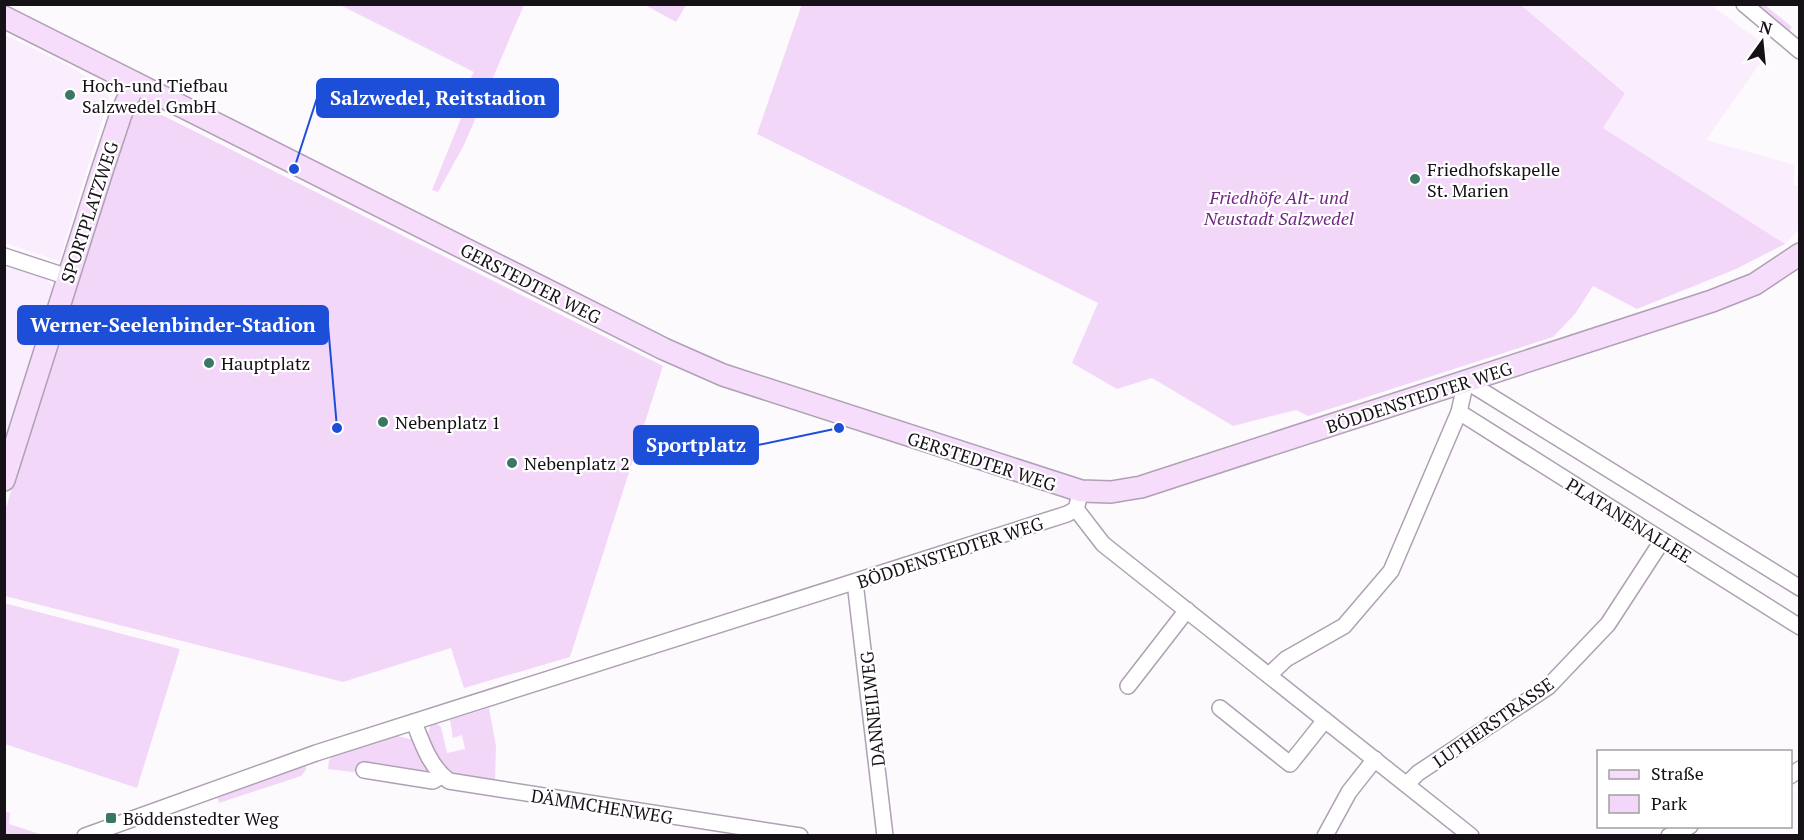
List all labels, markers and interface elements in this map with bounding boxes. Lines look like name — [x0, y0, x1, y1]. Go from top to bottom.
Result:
north arrow — [1732, 12, 1792, 72]
text: N — [1757, 15, 1775, 40]
place label: Hoch-und Tiefbau Salzwedel GmbH — [82, 73, 228, 118]
callout: Salzwedel, Reitstadion — [317, 79, 558, 117]
text: Salzwedel, Reitstadion — [330, 84, 546, 111]
marker: Hoch-und Tiefbau Salzwedel GmbH — [63, 88, 77, 102]
street label: SPORTPLATZWEG — [55, 137, 123, 286]
place label: Friedhofskapelle St. Marien — [1427, 157, 1560, 202]
marker: Friedhofskapelle St. Marien — [1408, 172, 1422, 186]
park label: Friedhöfe Alt- und Neustadt Salzwedel — [1203, 185, 1354, 230]
street label: GERSTEDTER WEG — [456, 237, 606, 329]
callout: Werner-Seelenbinder-Stadion — [18, 306, 328, 344]
text: Werner-Seelenbinder-Stadion — [30, 311, 316, 338]
place label: Hauptplatz — [221, 351, 310, 375]
street label: BÖDDENSTEDTER WEG — [1323, 355, 1516, 438]
marker: Hauptplatz — [202, 356, 216, 370]
place label: Nebenplatz 1 — [395, 410, 501, 434]
marker: Nebenplatz 1 — [376, 415, 390, 429]
callout: Sportplatz — [634, 426, 758, 464]
street label: GERSTEDTER WEG — [905, 426, 1060, 497]
text: Sportplatz — [646, 431, 746, 458]
place label: Nebenplatz 2 — [524, 451, 630, 475]
marker: Nebenplatz 2 — [505, 456, 519, 470]
street label: PLATANENALLEE — [1562, 472, 1696, 568]
street label: BÖDDENSTEDTER WEG — [854, 510, 1047, 593]
street label: DANNEILWEG — [854, 650, 890, 768]
street label: LUTHERSTRASSE — [1428, 671, 1558, 773]
legend — [1597, 750, 1792, 828]
text: Straße — [1651, 761, 1704, 785]
street label: DÄMMCHENWEG — [529, 783, 675, 829]
text: Park — [1651, 791, 1688, 815]
place label: Böddenstedter Weg — [123, 806, 279, 830]
marker: Böddenstedter Weg — [104, 811, 118, 825]

